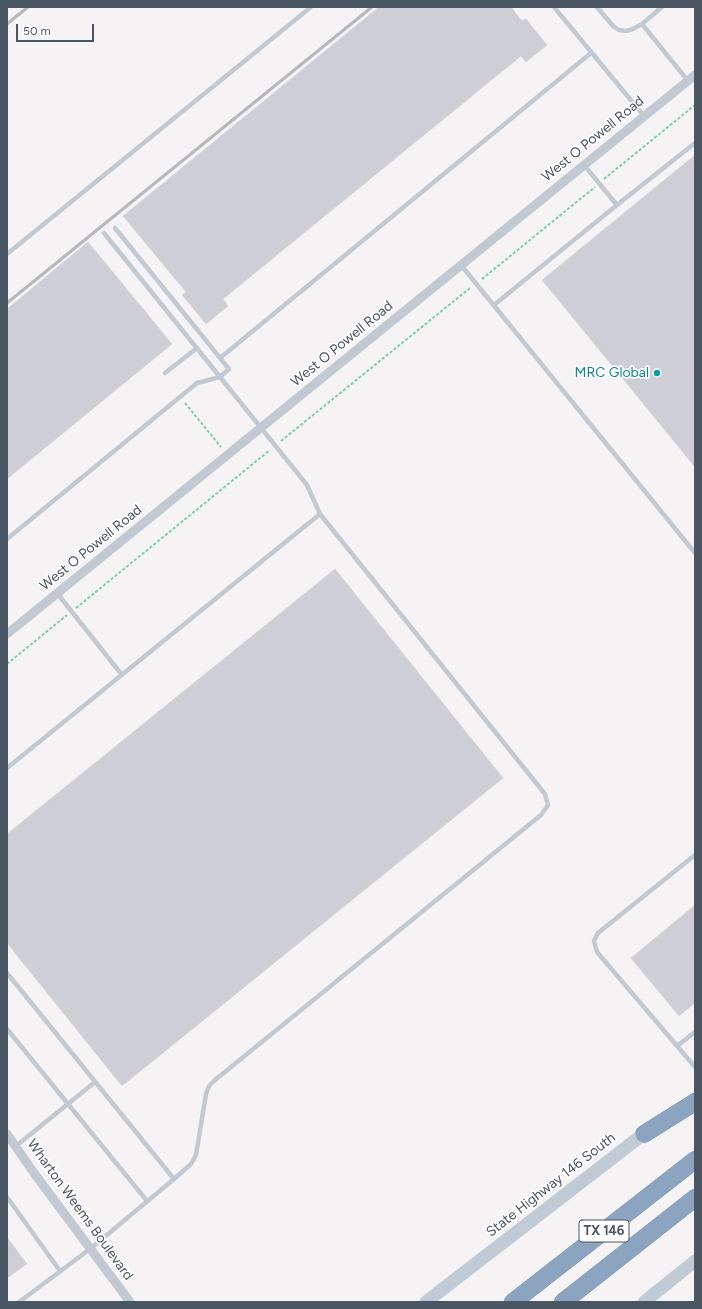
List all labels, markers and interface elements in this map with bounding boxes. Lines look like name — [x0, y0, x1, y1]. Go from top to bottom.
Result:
scale bar — [18, 16, 96, 42]
text: 50 m — [23, 24, 51, 38]
street label: West O Powell Road — [539, 93, 647, 185]
street label: West O Powell Road — [288, 298, 396, 390]
place label: MRC Global — [575, 365, 649, 381]
marker: MRC Global — [652, 368, 662, 378]
street label: West O Powell Road — [37, 502, 145, 594]
street label: State Highway 146 South — [483, 1129, 619, 1241]
street label: Wharton Weems Boulevard — [23, 1136, 137, 1284]
road number: TX 146 — [579, 1220, 629, 1242]

